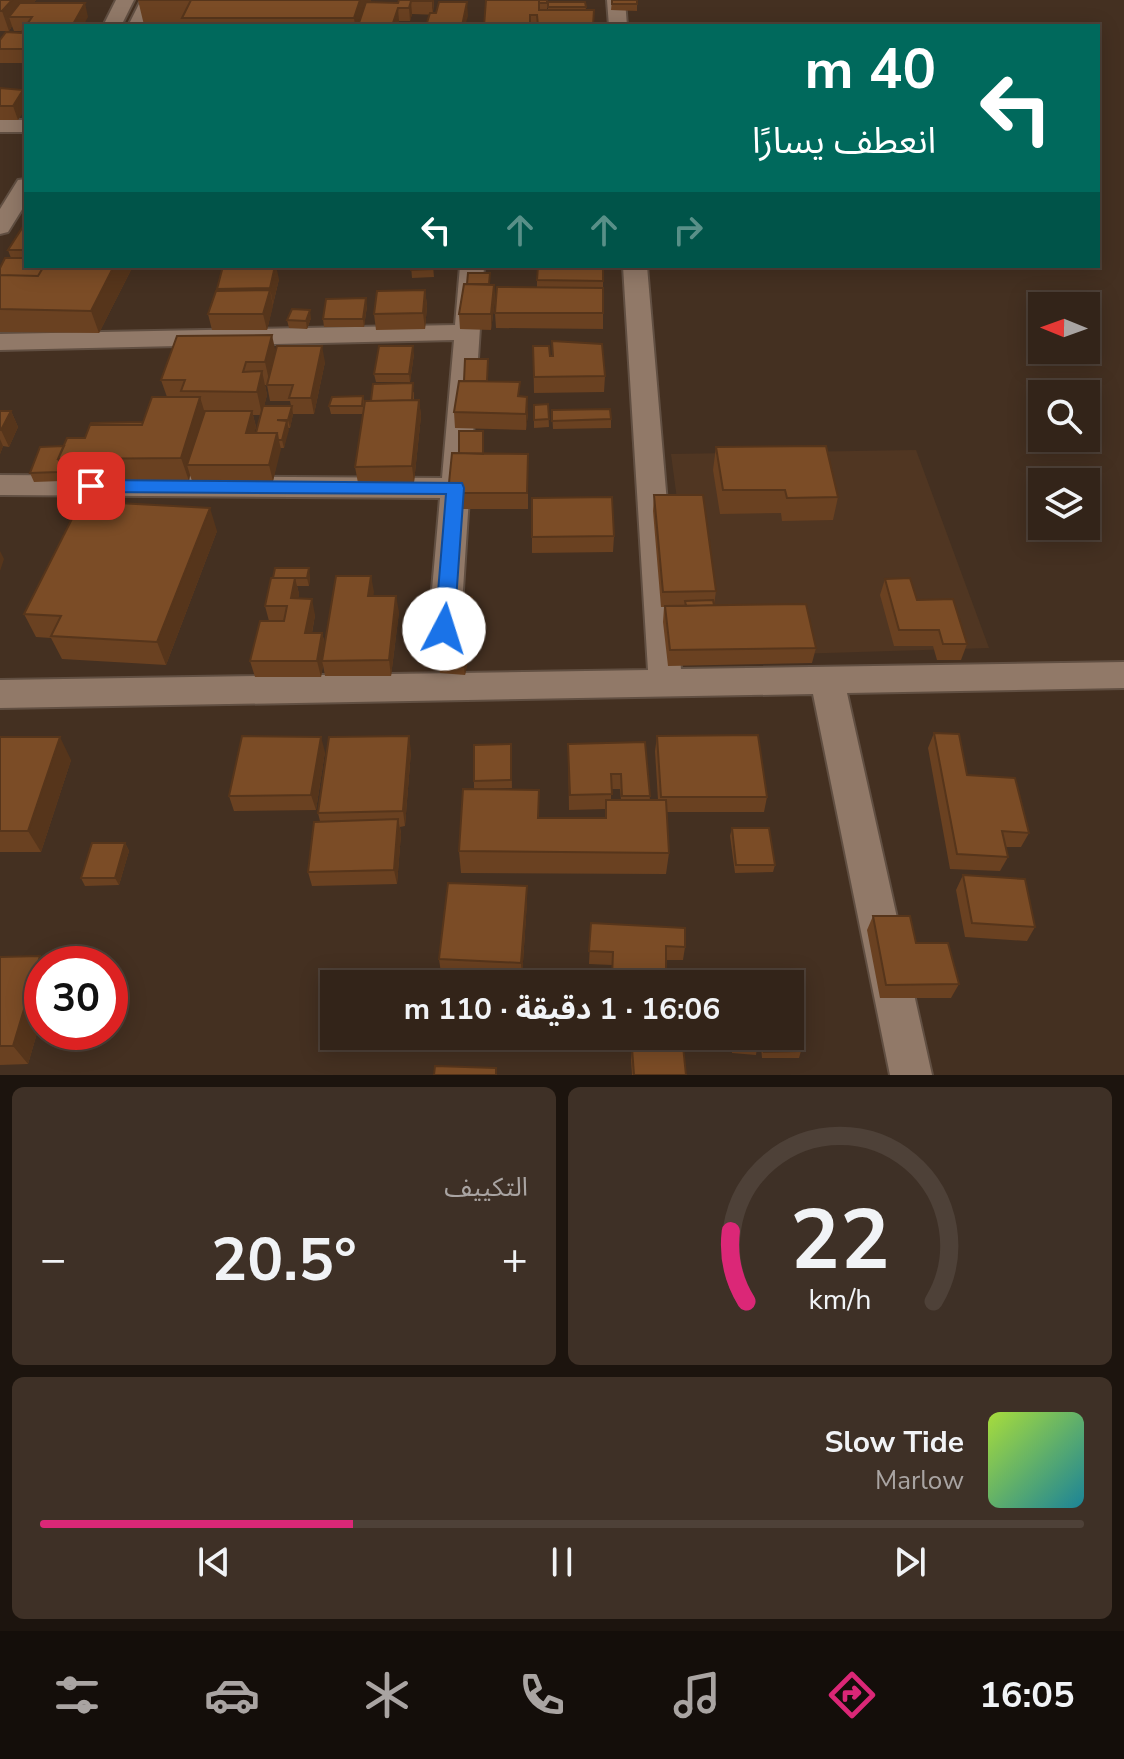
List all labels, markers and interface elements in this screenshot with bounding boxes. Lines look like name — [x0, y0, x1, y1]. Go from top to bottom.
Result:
text: 40 m — [805, 31, 936, 108]
icon: left — [964, 56, 1068, 160]
text: انعطف يسارًا — [752, 117, 936, 166]
icon: left — [414, 208, 458, 252]
icon: ahead — [498, 208, 542, 252]
icon: ahead — [582, 208, 626, 252]
icon: right — [666, 208, 710, 252]
north arrow — [1028, 292, 1100, 364]
map controls — [1028, 292, 1100, 540]
button: search — [1028, 380, 1100, 452]
pin — [57, 452, 125, 520]
icon: arrive — [69, 464, 113, 508]
button: layers — [1028, 468, 1100, 540]
position arrow — [402, 587, 486, 671]
speed limit sign: 30 — [24, 946, 128, 1050]
text: 16:06 · 1 دقيقة · 110 m — [404, 989, 720, 1030]
text: التكييف — [444, 1170, 528, 1205]
text: 22 — [790, 1184, 890, 1297]
text: 20.5° — [211, 1219, 357, 1301]
text: − — [40, 1230, 66, 1290]
text: + — [502, 1230, 528, 1290]
text: km/h — [809, 1280, 871, 1319]
text: Slow Tide — [824, 1422, 964, 1463]
text: Marlow — [875, 1463, 964, 1498]
icon: previous — [192, 1540, 236, 1584]
icon: pause — [540, 1540, 584, 1584]
icon: next — [888, 1540, 932, 1584]
icon: filters — [49, 1667, 105, 1723]
icon: car — [204, 1667, 260, 1723]
icon: climate — [359, 1667, 415, 1723]
icon: phone — [514, 1667, 570, 1723]
icon: music — [669, 1667, 725, 1723]
icon: directions — [824, 1667, 880, 1723]
text: 16:05 — [979, 1671, 1075, 1720]

